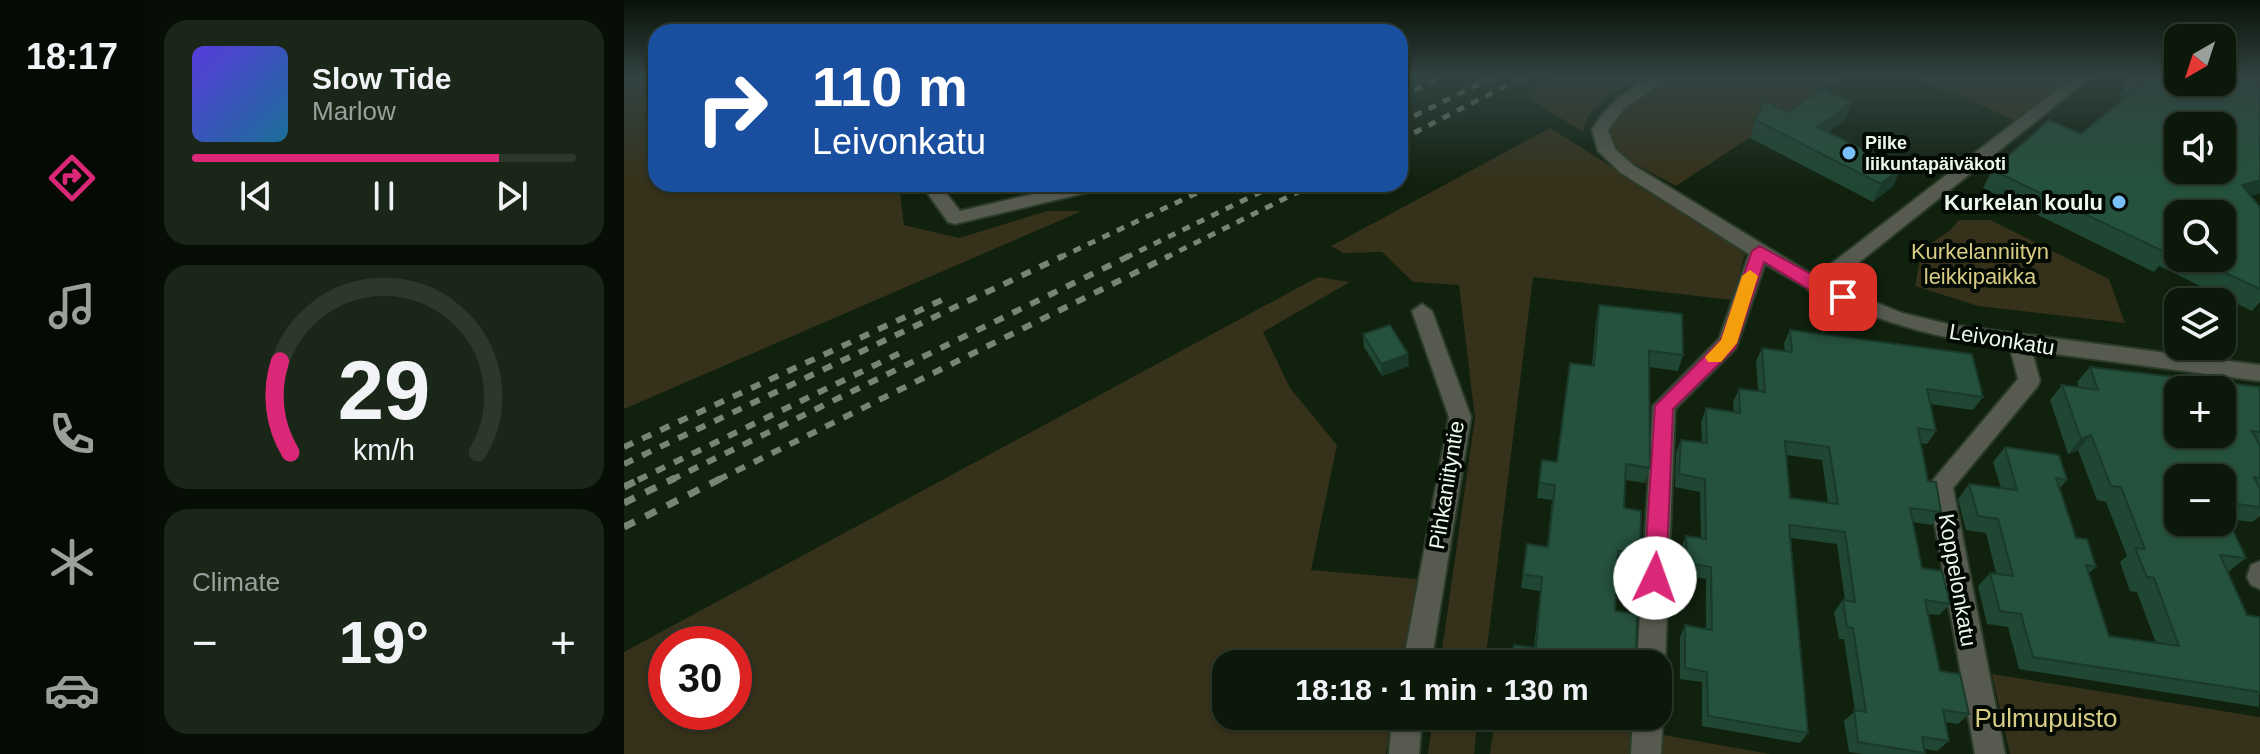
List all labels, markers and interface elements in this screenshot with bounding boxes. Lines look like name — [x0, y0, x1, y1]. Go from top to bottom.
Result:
north arrow — [2164, 24, 2236, 96]
map controls — [2164, 24, 2236, 536]
text: 18:17 — [26, 36, 118, 77]
text: 110 m — [812, 55, 968, 118]
icon: right — [680, 56, 784, 160]
text: Slow Tide — [312, 62, 451, 95]
text: Marlow — [312, 96, 396, 126]
button: sound — [2164, 112, 2236, 184]
text: Leivonkatu — [812, 121, 986, 162]
place label: Pilke liikuntapäiväkoti — [1865, 133, 2006, 174]
marker: Pilke liikuntapäiväkoti — [1840, 144, 1858, 162]
icon: directions — [44, 150, 100, 206]
icon: previous — [234, 174, 278, 218]
icon: pause — [362, 174, 406, 218]
icon: next — [490, 174, 534, 218]
place label: Kurkelan koulu — [1944, 190, 2103, 215]
marker: Kurkelan koulu — [2110, 193, 2128, 211]
button: search — [2164, 200, 2236, 272]
park label: Kurkelanniityn leikkipaikka — [1911, 239, 2049, 289]
pin — [1809, 263, 1877, 331]
icon: arrive — [1821, 275, 1865, 319]
icon: music — [44, 278, 100, 334]
button: layers — [2164, 288, 2236, 360]
street label: Leivonkatu — [1947, 319, 2056, 360]
text: 29 — [338, 344, 430, 437]
button: + — [2164, 376, 2236, 448]
icon: phone — [44, 406, 100, 462]
street label: Pihkaniityntie — [1424, 419, 1469, 551]
text: km/h — [353, 434, 415, 466]
button: − — [2164, 464, 2236, 536]
street label: Koppelonkatu — [1934, 512, 1982, 649]
icon: climate — [44, 534, 100, 590]
position arrow — [1613, 536, 1697, 620]
text: Climate — [192, 567, 280, 597]
text: 19° — [339, 609, 429, 676]
text: − — [192, 618, 218, 667]
text: + — [550, 618, 576, 667]
speed limit sign: 30 — [648, 626, 752, 730]
icon: car — [44, 662, 100, 718]
text: 18:18 · 1 min · 130 m — [1295, 673, 1589, 706]
park label: Pulmupuisto — [1974, 703, 2118, 733]

